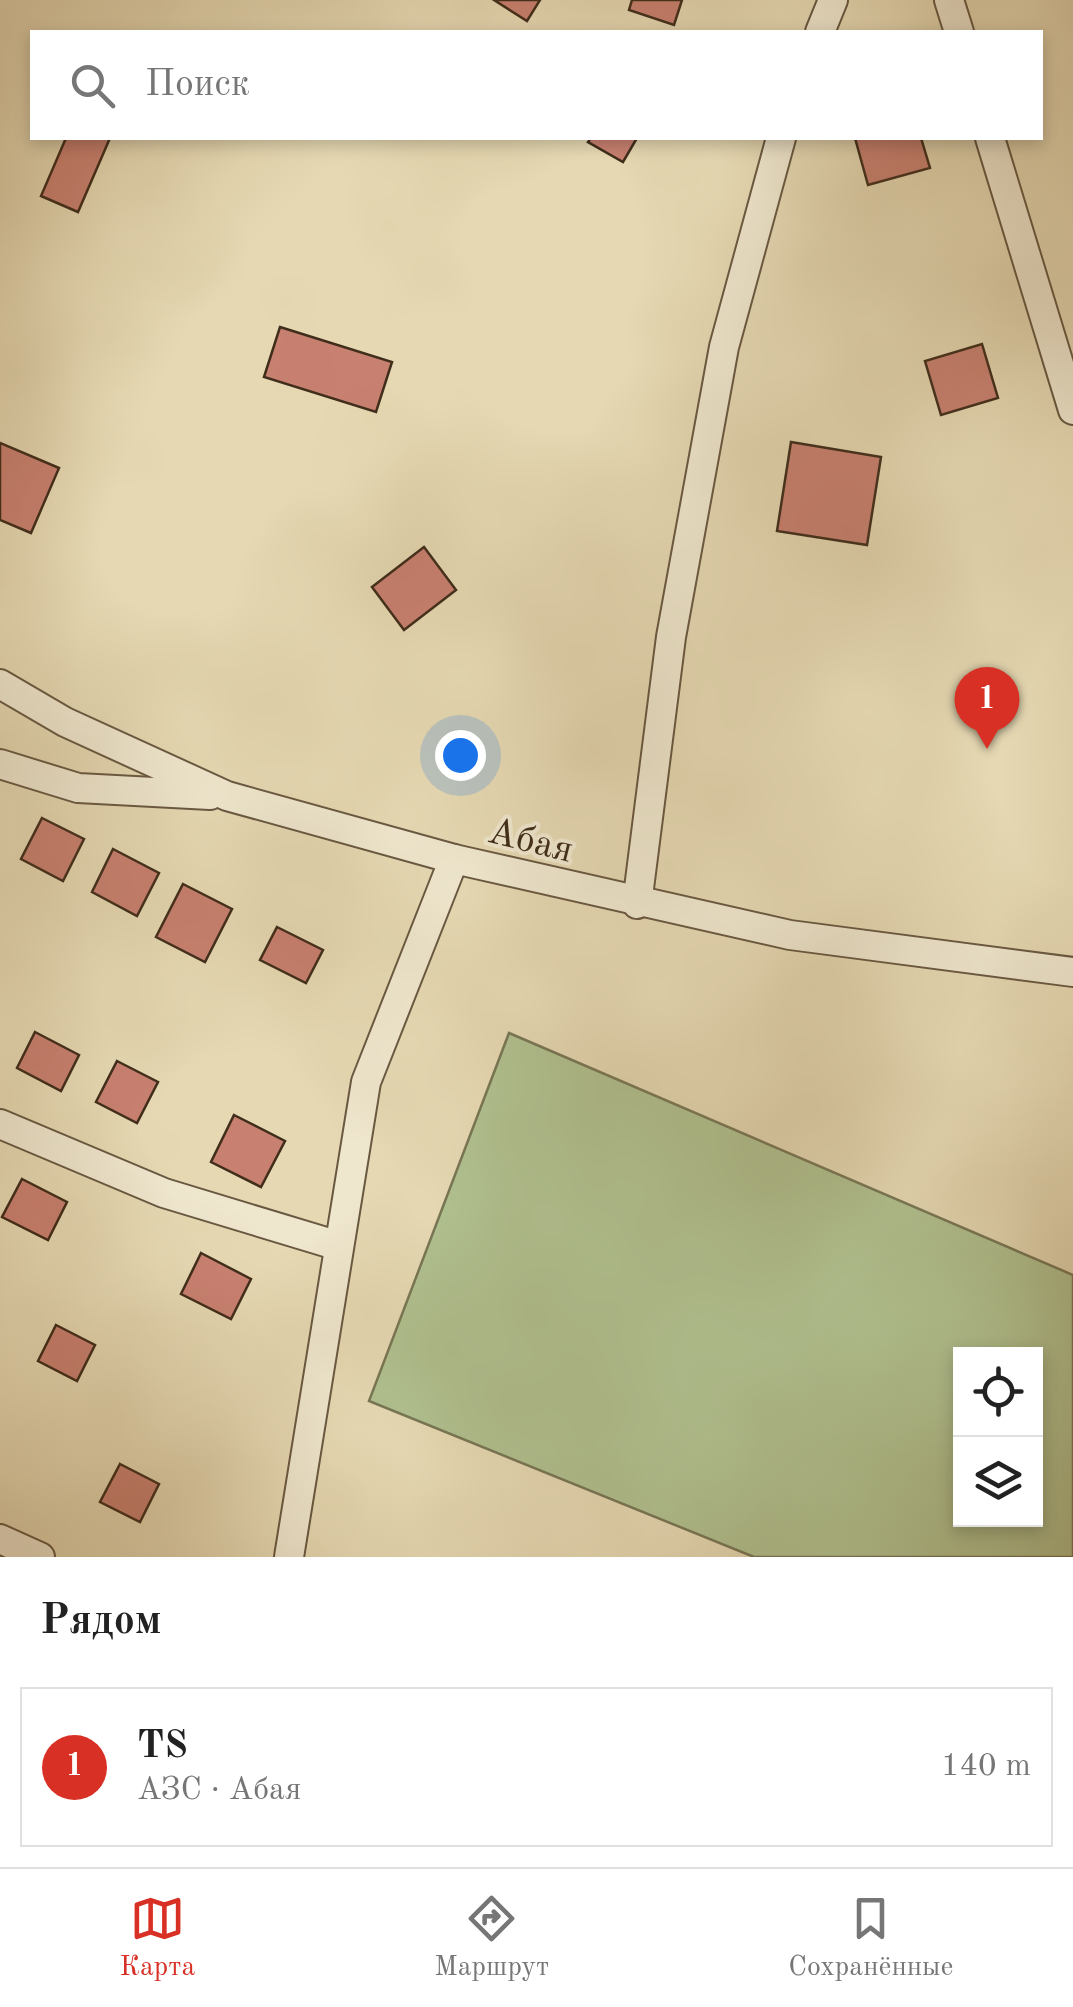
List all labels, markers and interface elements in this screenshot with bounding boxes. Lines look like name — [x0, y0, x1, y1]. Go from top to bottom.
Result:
search box — [30, 30, 1043, 140]
icon: search — [65, 58, 120, 113]
text: Поиск — [145, 66, 250, 104]
pin: 1 — [954, 666, 1020, 749]
your location — [435, 730, 486, 781]
street label: Абая — [484, 813, 577, 871]
map controls — [953, 1347, 1043, 1527]
button: locate — [953, 1347, 1043, 1437]
button: layers — [953, 1437, 1043, 1527]
text: Рядом — [40, 1601, 162, 1643]
text: TS — [137, 1728, 188, 1766]
text: 1 — [65, 1751, 84, 1783]
text: 140 m — [941, 1751, 1031, 1783]
text: АЗС · Абая — [137, 1775, 301, 1807]
tab: Карта — [120, 1891, 195, 1986]
tab: Маршрут — [434, 1891, 549, 1986]
tab: Сохранённые — [788, 1891, 953, 1986]

